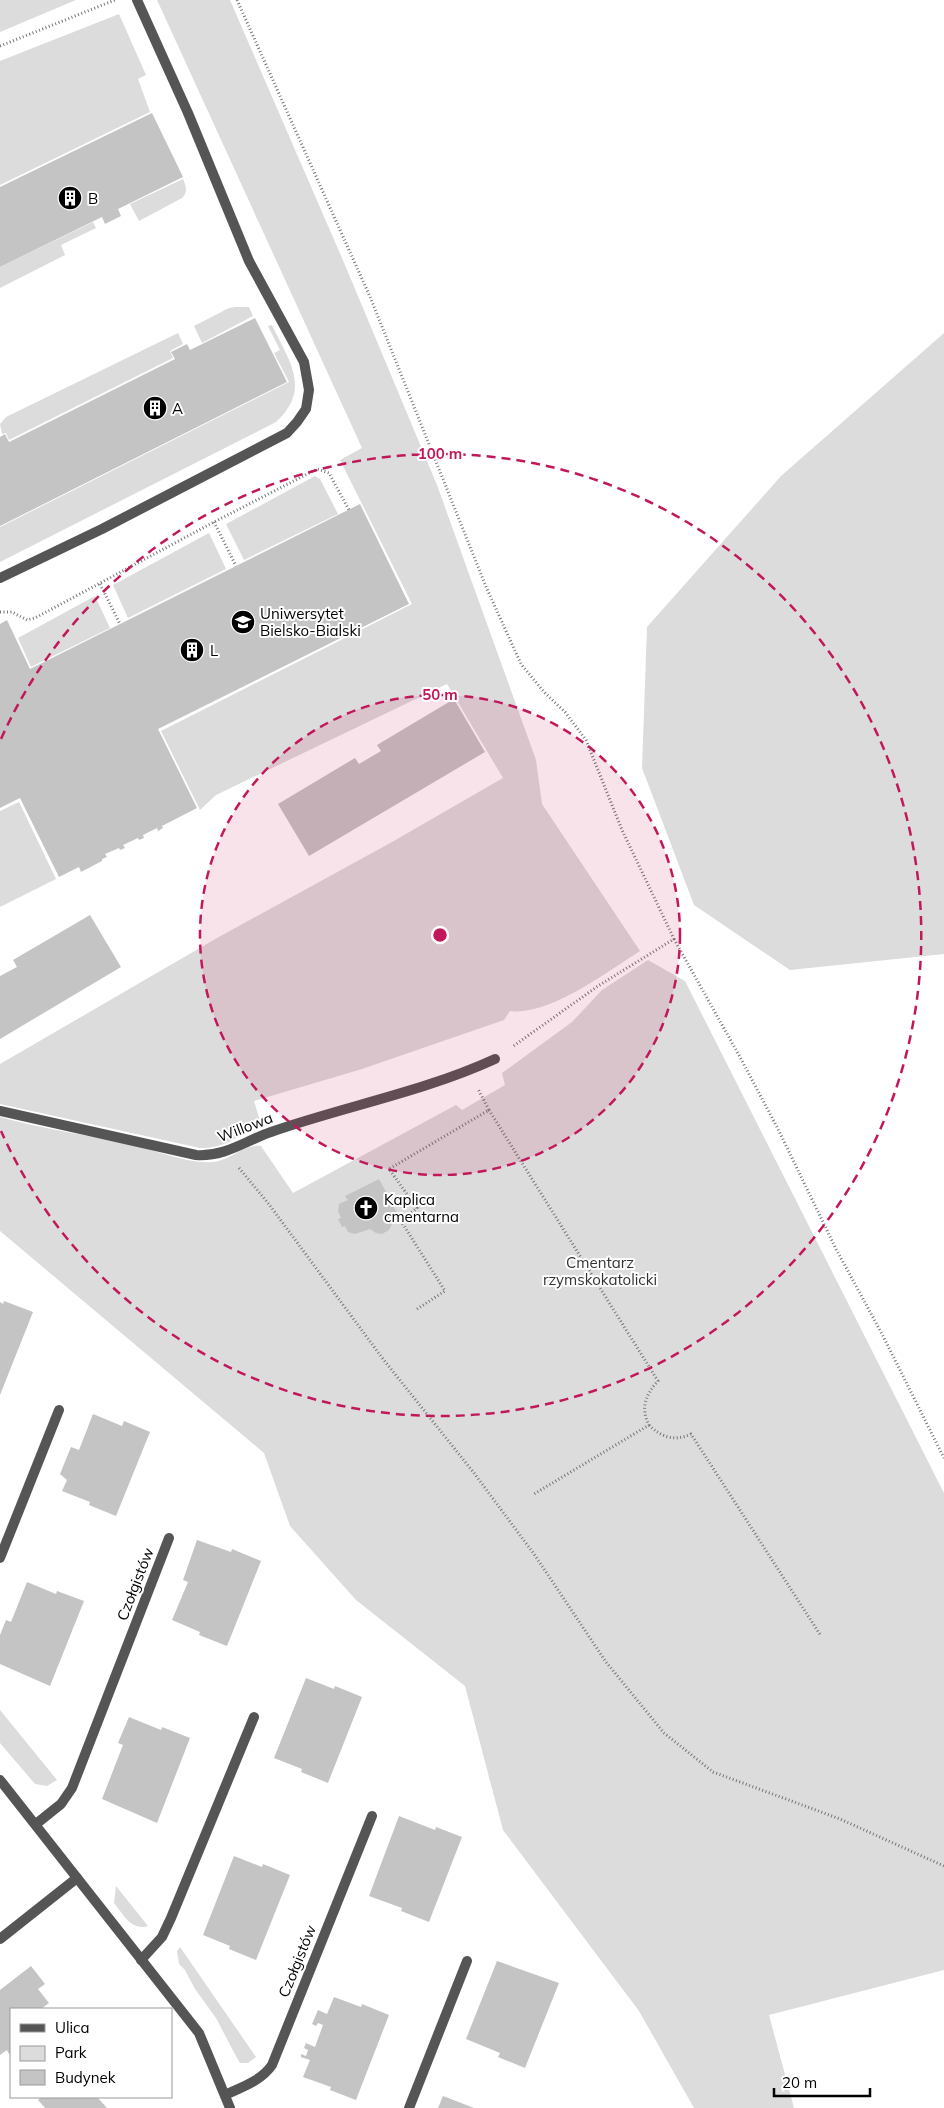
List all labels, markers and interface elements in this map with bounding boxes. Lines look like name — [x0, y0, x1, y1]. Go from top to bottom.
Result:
building icon: B — [57, 185, 83, 211]
place label: B — [88, 189, 98, 208]
building icon: A — [142, 395, 168, 421]
place label: A — [172, 399, 183, 418]
text: 100 m — [418, 444, 462, 463]
place label: Uniwersytet Bielsko-Bialski — [260, 604, 361, 640]
school or university icon: Uniwersytet Bielsko-Bialski — [230, 609, 256, 635]
building icon: L — [179, 637, 205, 663]
place label: L — [210, 641, 218, 660]
text: 50 m — [422, 685, 458, 704]
centre of rings — [431, 926, 449, 944]
street label: Willowa — [215, 1108, 275, 1146]
place label: Kaplica cmentarna — [384, 1190, 459, 1226]
church icon: Kaplica cmentarna — [353, 1195, 379, 1221]
park label: Cmentarz rzymskokatolicki — [543, 1253, 657, 1289]
street label: Czołgistów — [112, 1545, 158, 1623]
street label: Czołgistów — [274, 1922, 320, 2000]
legend — [10, 2008, 172, 2098]
text: Ulica — [55, 2018, 89, 2037]
text: Park — [55, 2043, 87, 2062]
scale bar — [774, 2066, 870, 2098]
text: Budynek — [55, 2068, 116, 2087]
text: 20 m — [782, 2073, 817, 2092]

